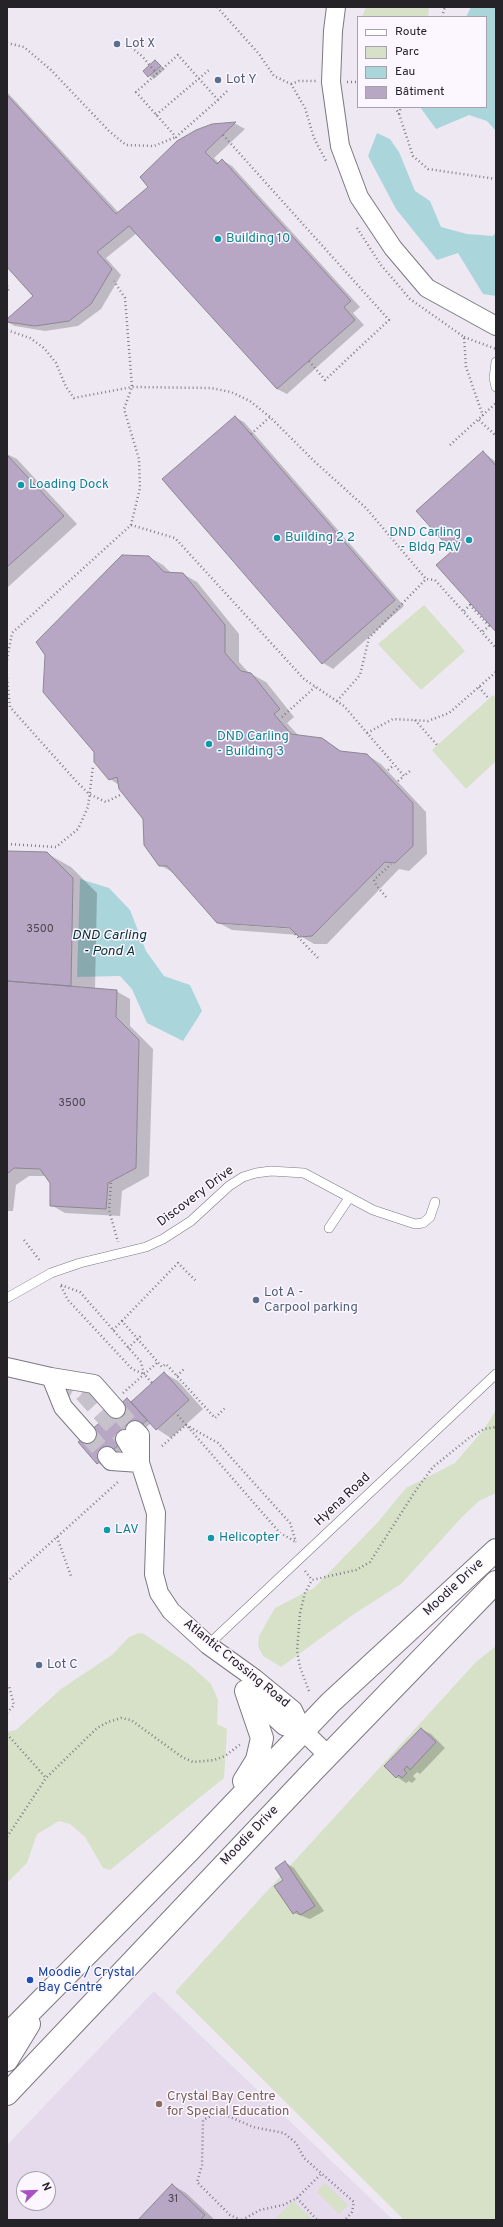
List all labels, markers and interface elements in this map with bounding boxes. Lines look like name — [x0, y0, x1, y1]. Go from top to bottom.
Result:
legend — [357, 16, 487, 108]
text: Route — [395, 24, 427, 40]
place label: Lot X — [125, 36, 155, 52]
marker: Lot X — [112, 39, 122, 49]
text: Parc — [395, 44, 419, 60]
text: Eau — [395, 64, 415, 80]
place label: Lot Y — [226, 72, 257, 88]
marker: Lot Y — [213, 75, 223, 85]
text: Bâtiment — [395, 84, 445, 100]
place label: Building 10 — [226, 231, 290, 247]
marker: Building 10 — [213, 234, 223, 244]
place label: Loading Dock — [29, 477, 109, 493]
marker: Loading Dock — [16, 480, 26, 490]
place label: DND Carling - Bldg PAV — [389, 525, 461, 556]
place label: Building 2 2 — [285, 530, 355, 546]
marker: Building 2 2 — [272, 533, 282, 543]
marker: DND Carling - Bldg PAV — [464, 535, 474, 545]
place label: DND Carling - Building 3 — [217, 729, 289, 760]
marker: DND Carling - Building 3 — [204, 739, 214, 749]
house number: 3500 — [26, 923, 54, 937]
water label: DND Carling - Pond A — [72, 928, 146, 960]
house number: 3500 — [58, 1097, 86, 1111]
street label: Discovery Drive — [155, 1163, 237, 1231]
place label: Lot A - Carpool parking — [264, 1285, 358, 1316]
marker: Lot A - Carpool parking — [251, 1295, 261, 1305]
street label: Hyena Road — [312, 1470, 374, 1530]
place label: LAV — [115, 1522, 139, 1538]
marker: LAV — [102, 1525, 112, 1535]
place label: Helicopter — [219, 1530, 280, 1546]
marker: Helicopter — [206, 1533, 216, 1543]
street label: Moodie Drive — [421, 1556, 487, 1620]
street label: Atlantic Crossing Road — [180, 1616, 292, 1712]
place label: Lot C — [47, 1657, 78, 1673]
marker: Lot C — [34, 1660, 44, 1670]
street label: Moodie Drive — [218, 1803, 282, 1869]
place label: Moodie / Crystal Bay Centre — [38, 1965, 135, 1996]
marker: Moodie / Crystal Bay Centre — [25, 1975, 35, 1985]
place label: Crystal Bay Centre for Special Education — [167, 2089, 289, 2120]
marker: Crystal Bay Centre for Special Education — [154, 2099, 164, 2109]
north arrow — [16, 2171, 56, 2211]
text: N — [38, 2180, 54, 2193]
house number: 31 — [168, 2193, 178, 2207]

